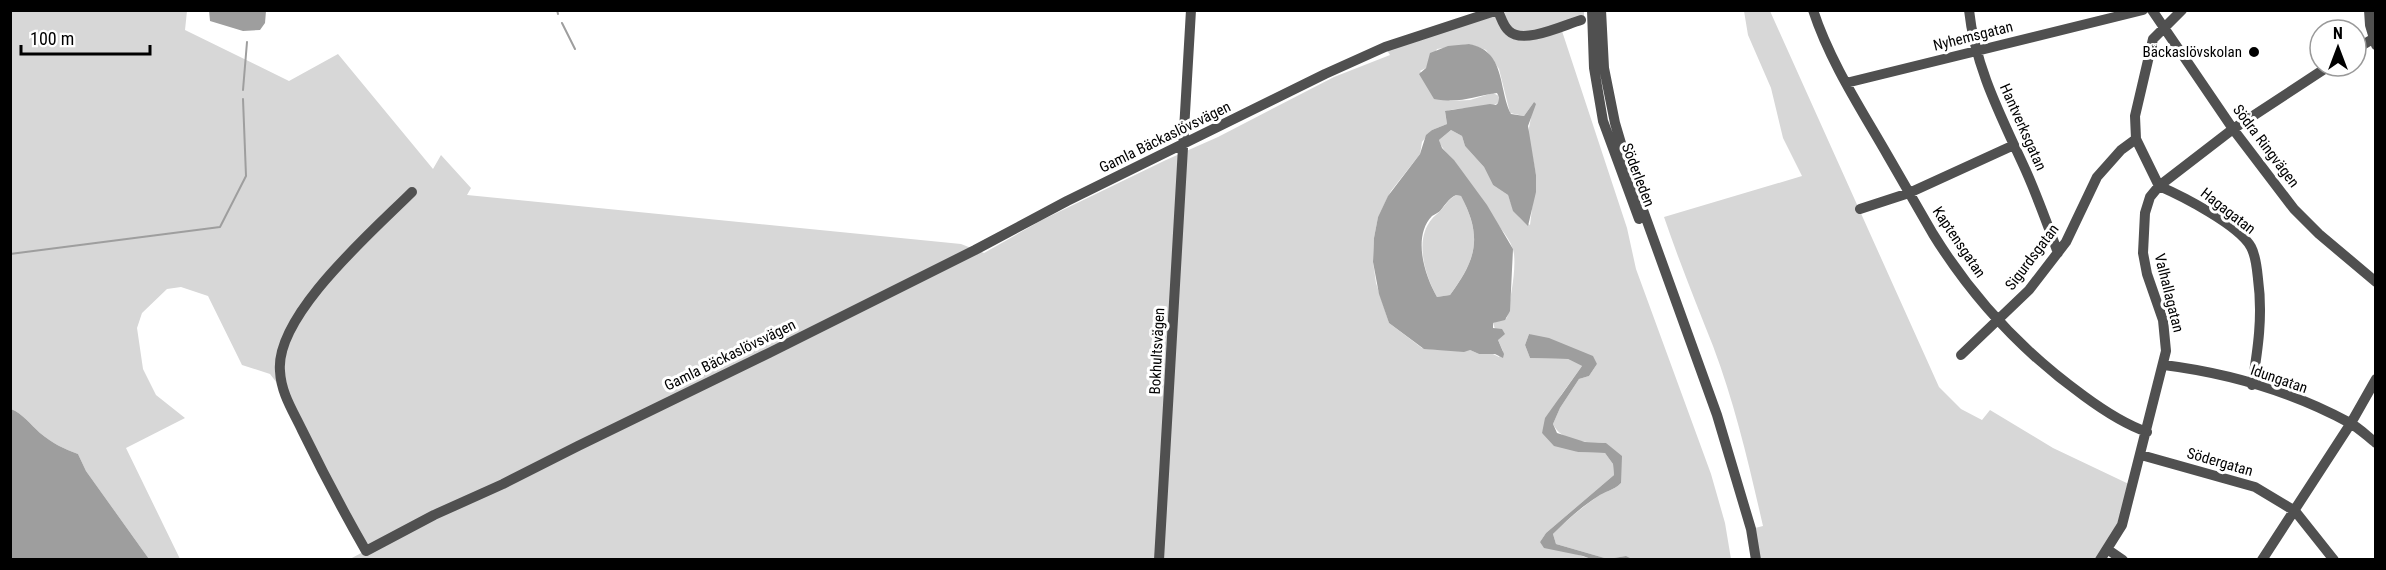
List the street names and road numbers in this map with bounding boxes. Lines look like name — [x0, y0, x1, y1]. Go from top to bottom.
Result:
street label: Nyhemsgatan — [1931, 17, 2015, 55]
street label: Hantverksgatan — [1996, 81, 2050, 173]
street label: Gamla Bäckaslövsvägen — [1096, 97, 1234, 177]
street label: Södra Ringvägen — [2229, 101, 2303, 191]
street label: Söderleden — [1618, 141, 1658, 209]
street label: Hagagatan — [2197, 184, 2259, 238]
street label: Kaptensgatan — [1929, 203, 1989, 281]
street label: Sigurdsgatan — [2001, 220, 2063, 294]
street label: Valhallagatan — [2151, 252, 2187, 334]
street label: Bokhultsvägen — [1146, 307, 1168, 395]
street label: Gamla Bäckaslövsvägen — [661, 315, 799, 395]
street label: Idungatan — [2248, 361, 2310, 397]
street label: Södergatan — [2185, 444, 2255, 480]

